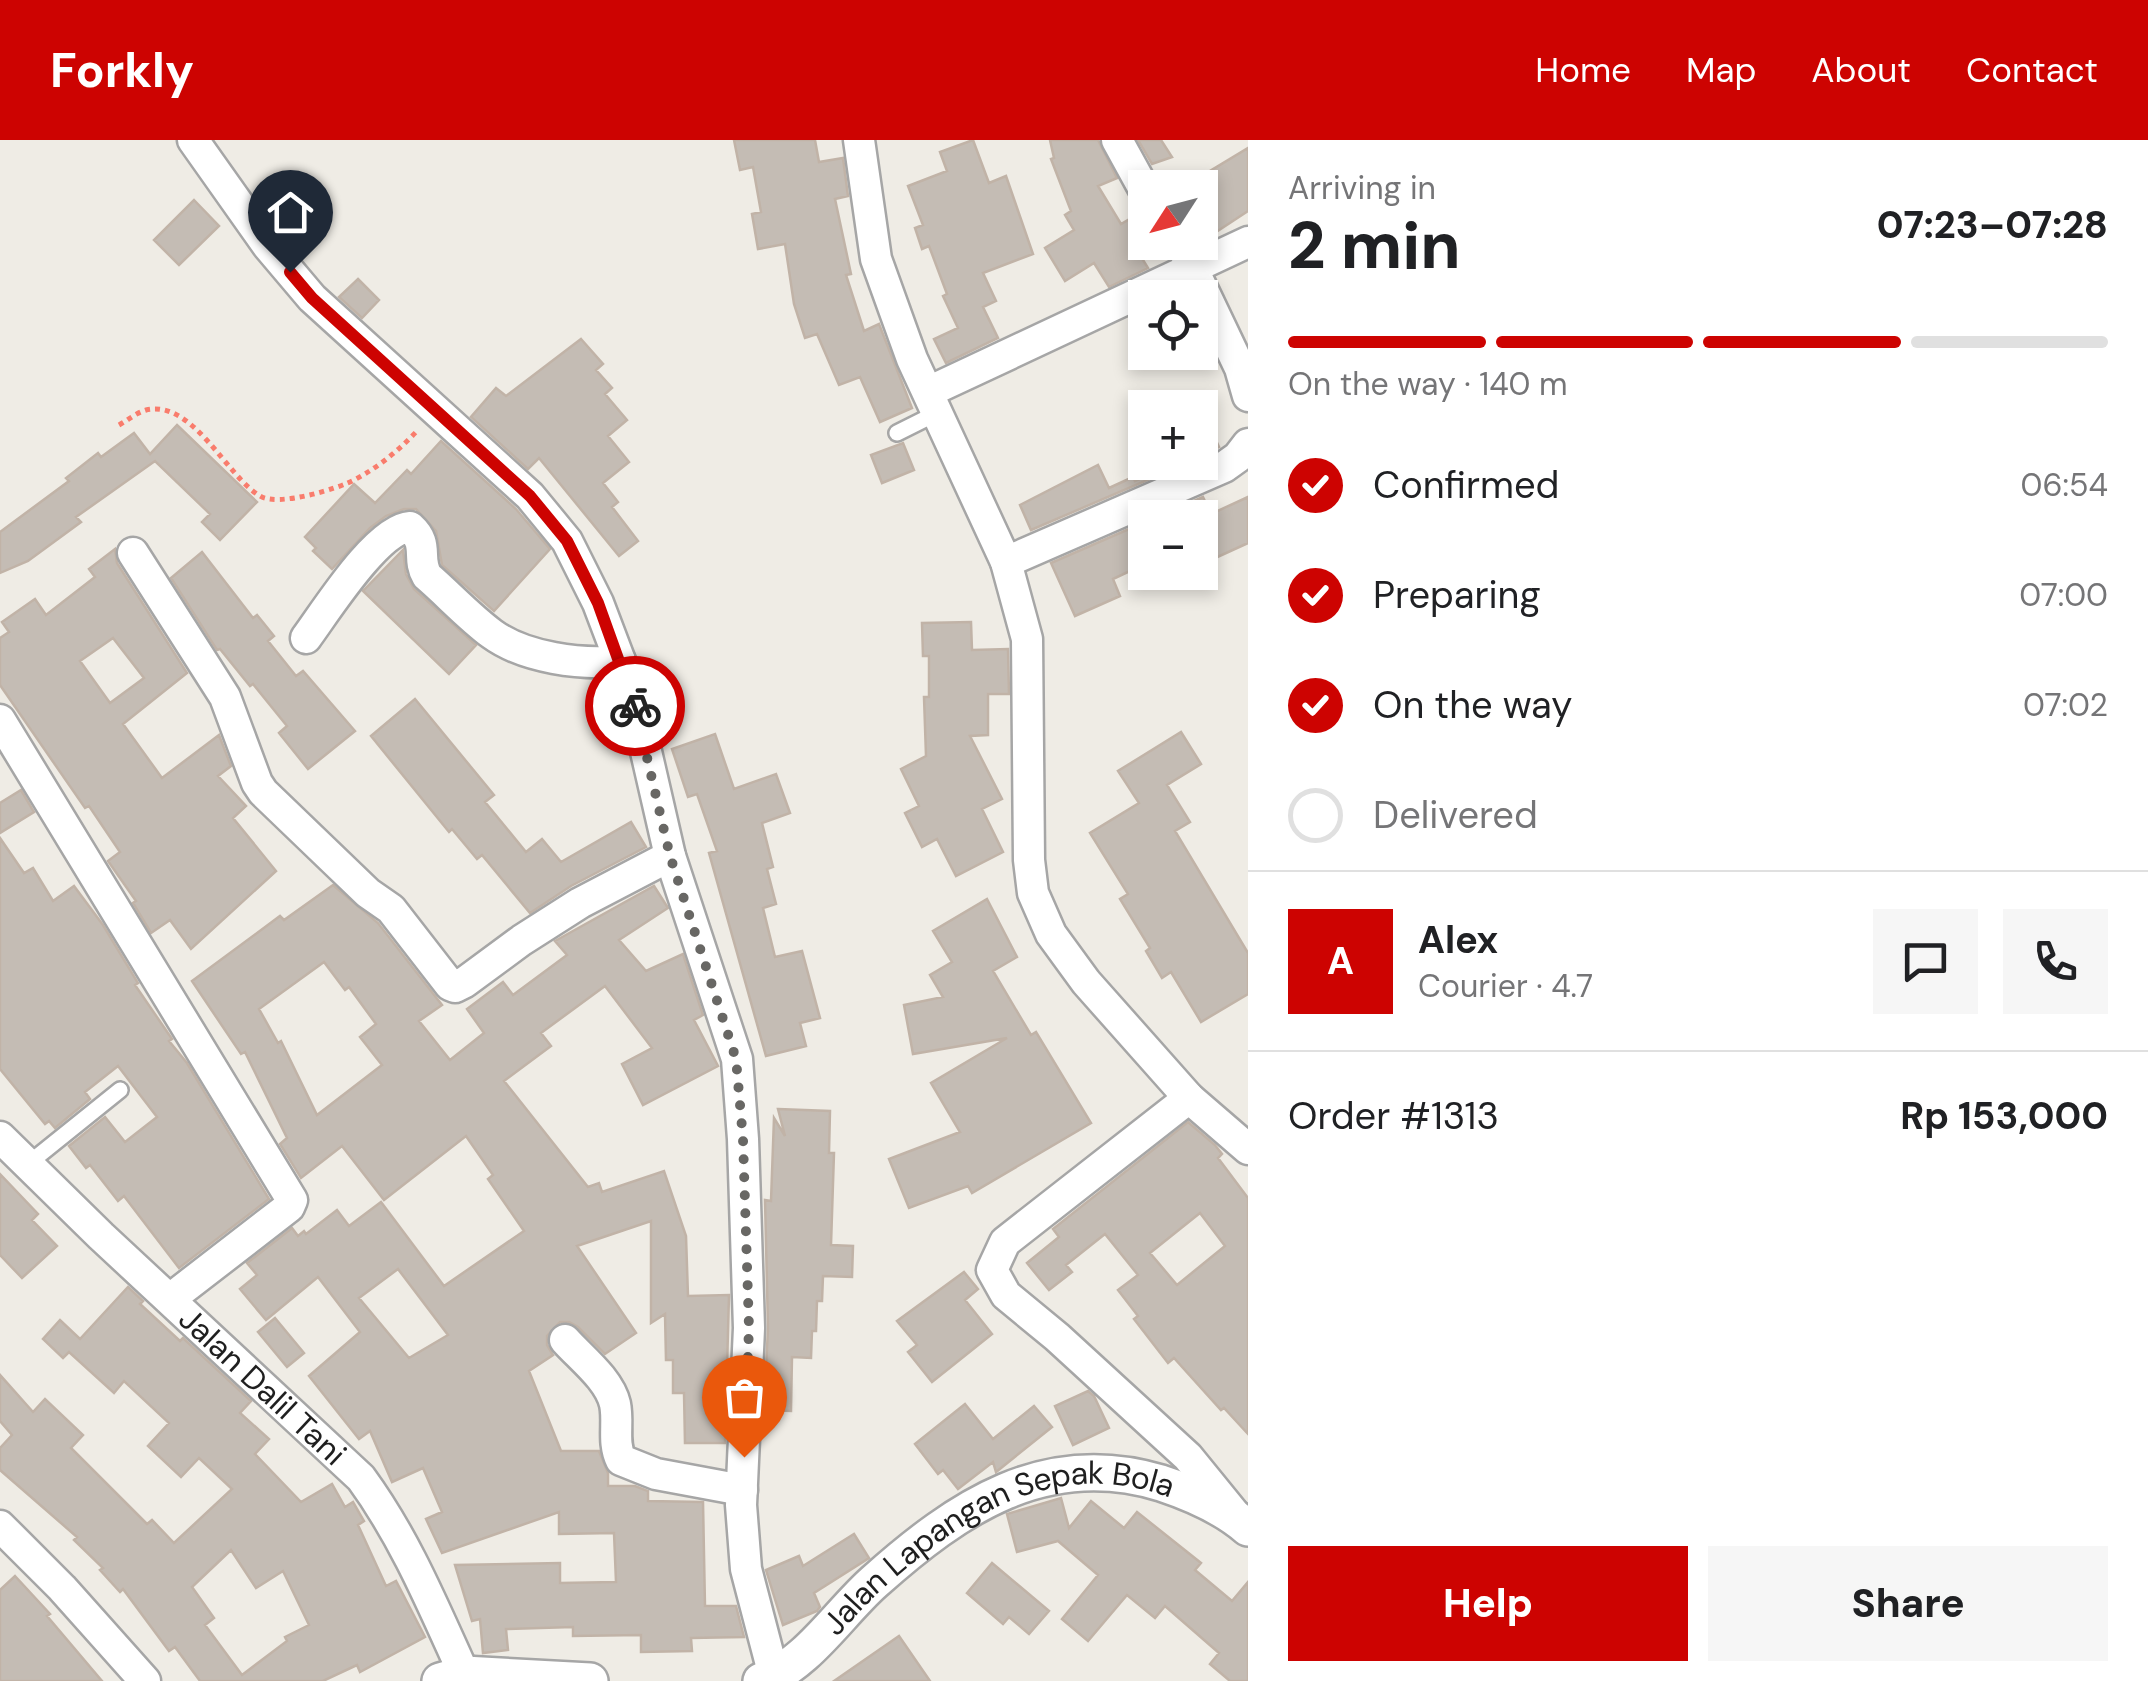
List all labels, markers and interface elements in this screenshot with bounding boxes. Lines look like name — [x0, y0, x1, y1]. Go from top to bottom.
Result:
text: Forkly — [50, 39, 194, 102]
text: Home — [1535, 47, 1631, 93]
text: Map — [1686, 47, 1756, 93]
text: About — [1811, 47, 1911, 93]
text: Contact — [1966, 47, 2098, 93]
text: Arriving in — [1288, 167, 1436, 209]
pin — [248, 170, 333, 273]
north arrow — [1128, 170, 1218, 260]
map controls — [1128, 170, 1218, 590]
icon: home — [263, 185, 318, 240]
text: 07:23–07:28 — [1877, 200, 2108, 250]
text: 2 min — [1288, 204, 1461, 288]
button: locate — [1128, 280, 1218, 370]
text: On the way · 140 m — [1288, 363, 1568, 405]
button: + — [1128, 390, 1218, 480]
icon: check — [1288, 458, 1343, 513]
text: Confirmed — [1373, 460, 1559, 510]
text: 06:54 — [2021, 464, 2108, 506]
button: − — [1128, 500, 1218, 590]
icon: check — [1288, 568, 1343, 623]
text: Preparing — [1373, 570, 1541, 620]
text: 07:00 — [2019, 574, 2108, 616]
courier — [585, 656, 685, 756]
icon: check — [1288, 678, 1343, 733]
icon: bike — [608, 679, 663, 734]
text: On the way — [1373, 680, 1572, 730]
text: 07:02 — [2023, 684, 2108, 726]
text: Delivered — [1373, 790, 1538, 840]
button: chat — [1873, 909, 1978, 1014]
button: phone — [2003, 909, 2108, 1014]
text: Alex — [1418, 915, 1498, 965]
text: A — [1327, 936, 1354, 986]
text: Courier · 4.7 — [1418, 965, 1593, 1007]
text: Order #1313 — [1288, 1091, 1499, 1141]
text: Rp 153,000 — [1900, 1091, 2108, 1141]
street label: Jalan Dalil Tani — [170, 1298, 355, 1475]
pin — [702, 1355, 787, 1458]
icon: bag — [717, 1370, 772, 1425]
street label: Jalan Lapangan Sepak Bola — [813, 1452, 1180, 1644]
button: Help — [1288, 1546, 1688, 1661]
button: Share — [1708, 1546, 2108, 1661]

